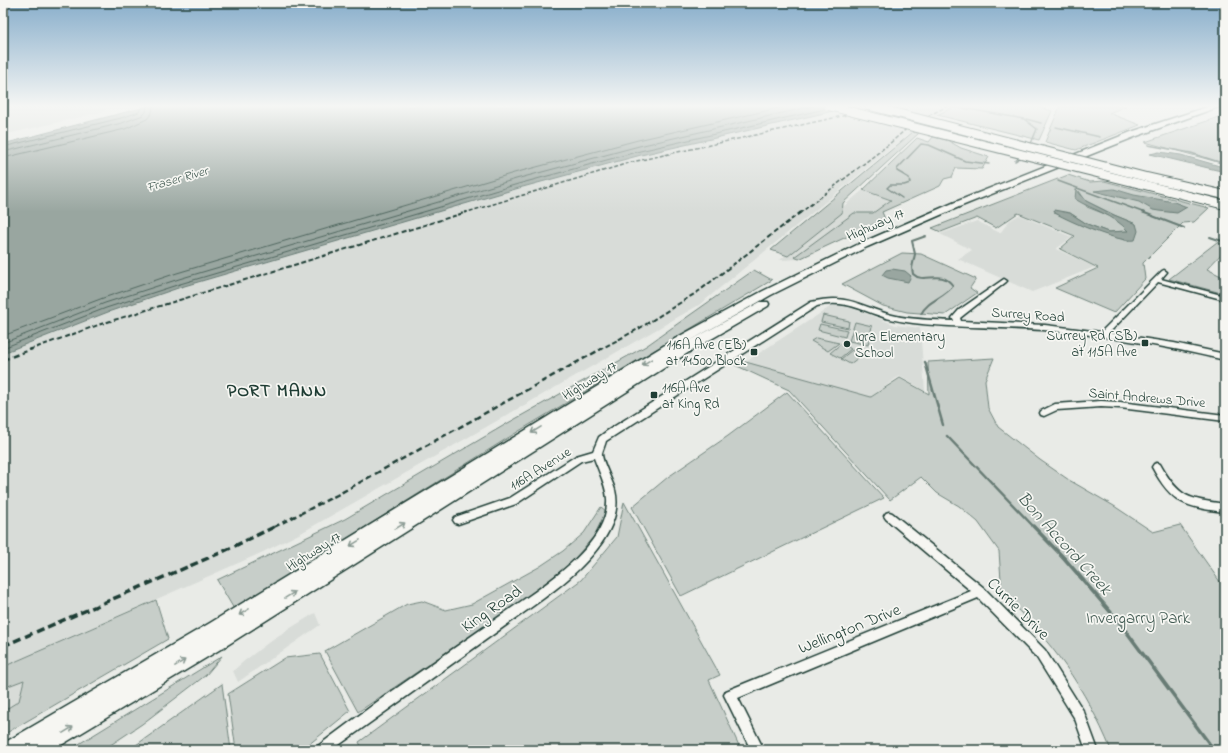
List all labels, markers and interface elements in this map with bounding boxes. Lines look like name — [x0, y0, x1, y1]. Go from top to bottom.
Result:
water label: Fraser River — [145, 161, 212, 197]
street label: Highway 17 — [843, 203, 908, 248]
street label: Surrey Road — [990, 302, 1065, 330]
place label: Surrey Rd (SB) at 115A Ave — [1046, 326, 1138, 363]
place label: Iqra Elementary School — [855, 327, 945, 364]
place label: 116A Ave (EB) at 14500 Block — [666, 335, 747, 372]
marker: Surrey Rd (SB) at 115A Ave — [1140, 338, 1150, 348]
marker: Iqra Elementary School — [842, 339, 852, 349]
marker: 116A Ave (EB) at 14500 Block — [749, 347, 759, 357]
street label: Highway 17 — [558, 356, 622, 407]
one-way arrow — [641, 358, 653, 366]
place label: 116A Ave at King Rd — [662, 378, 720, 416]
district label: PORT MANN — [227, 379, 327, 405]
street label: Saint Andrews Drive — [1088, 383, 1207, 414]
marker: 116A Ave at King Rd — [649, 390, 659, 400]
one-way arrow — [531, 426, 542, 434]
street label: 116A Avenue — [506, 442, 576, 496]
water label: Bon Accord Creek — [1010, 487, 1118, 603]
one-way arrow — [395, 522, 406, 530]
street label: Highway 17 — [282, 527, 346, 578]
one-way arrow — [350, 539, 361, 547]
street label: Currie Drive — [981, 572, 1055, 646]
street label: King Road — [457, 579, 529, 641]
one-way arrow — [284, 591, 295, 599]
street label: Wellington Drive — [795, 597, 906, 663]
park label: Invergarry Park — [1086, 606, 1191, 633]
one-way arrow — [238, 608, 250, 616]
one-way arrow — [174, 659, 186, 667]
one-way arrow — [62, 726, 73, 734]

